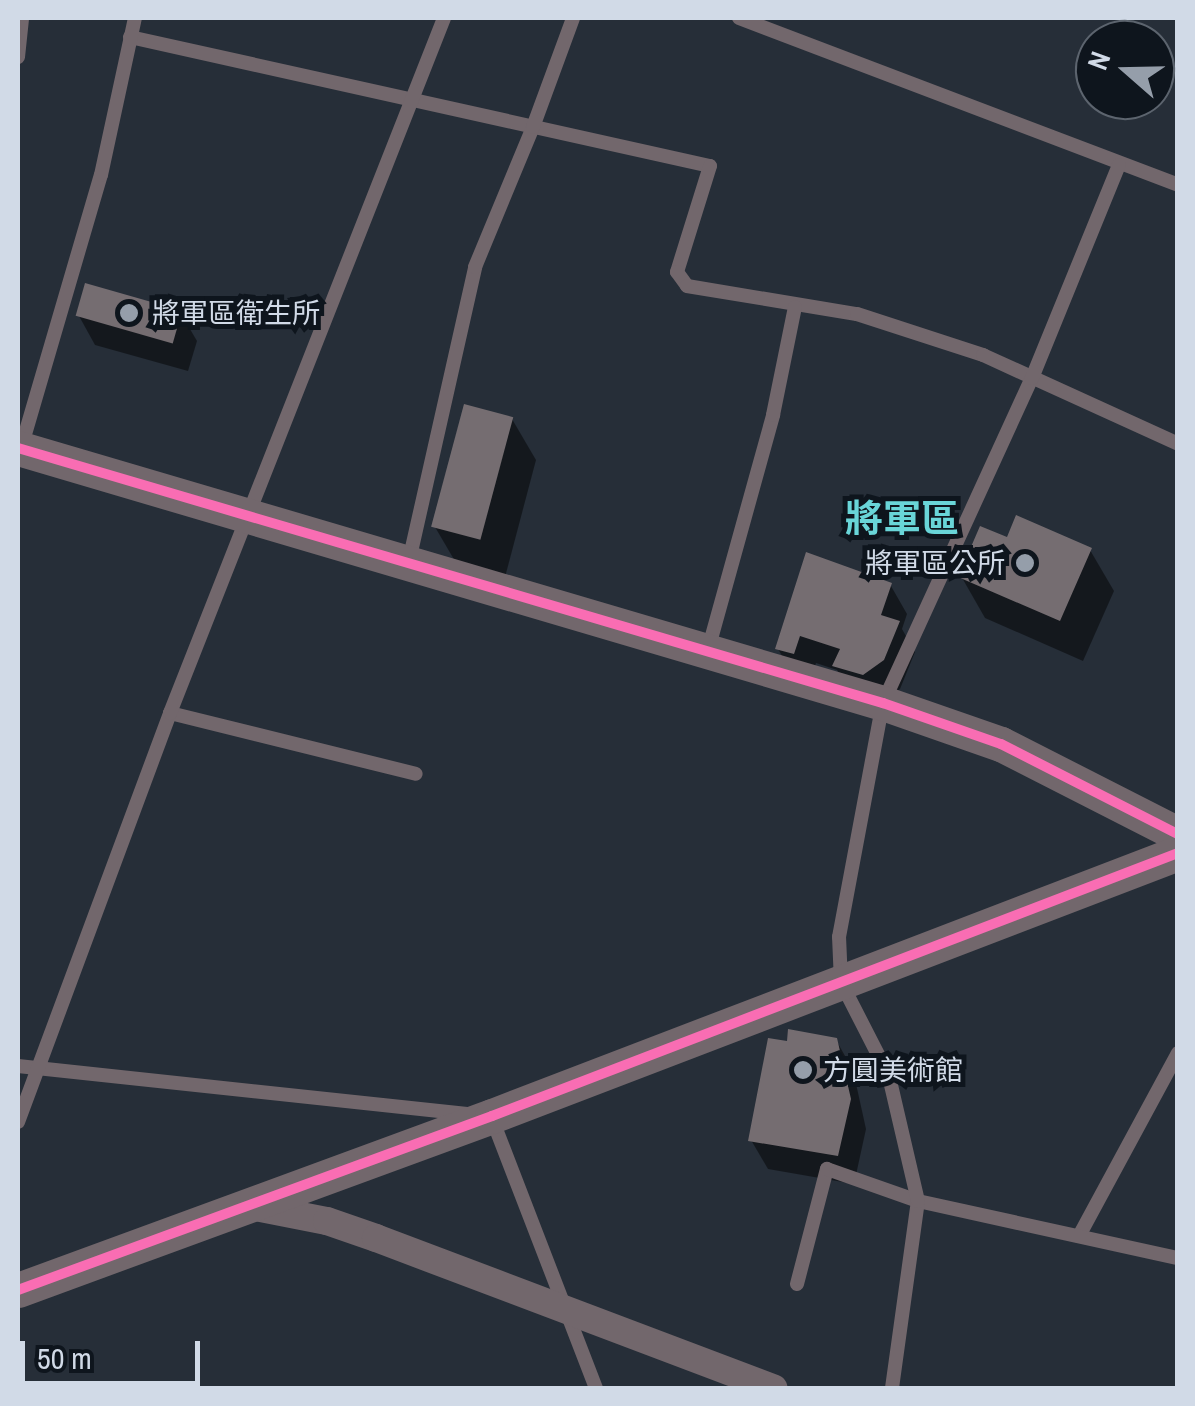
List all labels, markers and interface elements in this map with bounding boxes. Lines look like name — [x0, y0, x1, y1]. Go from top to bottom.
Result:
north arrow — [1075, 20, 1175, 120]
text: N — [1078, 46, 1119, 75]
place label: 將軍區衛生所 — [152, 296, 320, 330]
marker: 將軍區衛生所 — [116, 300, 142, 326]
district label: 將軍區 — [845, 496, 959, 542]
place label: 將軍區公所 — [865, 546, 1005, 580]
marker: 將軍區公所 — [1014, 552, 1036, 574]
place label: 方圓美術館 — [823, 1053, 963, 1087]
marker: 方圓美術館 — [792, 1059, 814, 1081]
scale bar — [25, 1321, 205, 1383]
text: 50 m — [37, 1338, 92, 1378]

